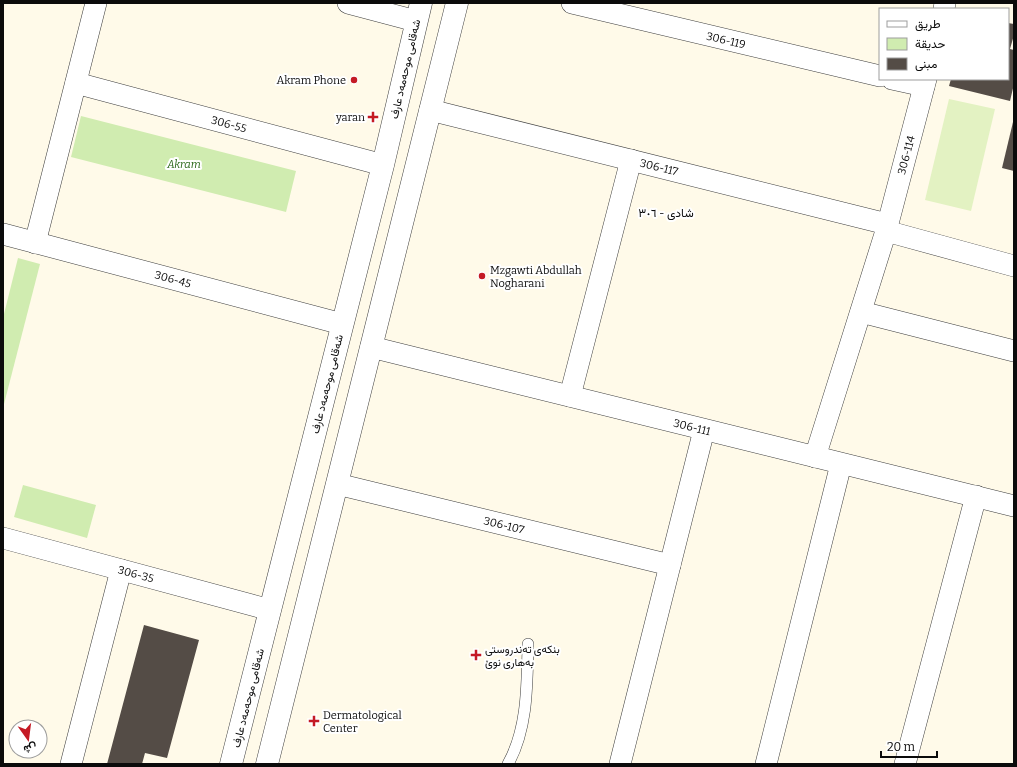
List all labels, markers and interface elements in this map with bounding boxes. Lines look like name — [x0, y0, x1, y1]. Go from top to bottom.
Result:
legend — [879, 8, 1009, 80]
text: طريق — [915, 17, 941, 32]
street label: شەقامی موحەمەد عارف — [388, 18, 423, 120]
street label: 306-119 — [705, 30, 747, 51]
text: حديقة — [915, 37, 945, 51]
text: مبنى — [915, 57, 937, 72]
place label: Akram Phone — [277, 74, 346, 87]
marker: Akram Phone — [349, 75, 359, 85]
place label: yaran — [335, 111, 365, 124]
marker: yaran — [368, 112, 378, 122]
street label: 306-55 — [210, 114, 248, 135]
street label: 306-114 — [895, 134, 918, 176]
street label: 306-117 — [639, 156, 680, 179]
park label: Akram — [166, 158, 201, 171]
district label: شادی - ٣٠٦ — [638, 206, 694, 221]
place label: Mzgawti Abdullah Nogharani — [490, 264, 582, 290]
street label: 306-45 — [153, 268, 193, 291]
marker: Mzgawti Abdullah Nogharani — [477, 271, 487, 281]
street label: شەقامی موحەمەد عارف — [309, 333, 346, 435]
street label: 306-111 — [672, 417, 712, 438]
street label: 306-107 — [482, 514, 526, 537]
street label: 306-35 — [116, 563, 155, 586]
place label: بنکەی تەندروستی بەهاری نوێ — [485, 643, 560, 669]
street label: شەقامی موحەمەد عارف — [230, 647, 267, 749]
marker: بنکەی تەندروستی بەهاری نوێ — [470, 649, 482, 661]
place label: Dermatological Center — [323, 709, 402, 735]
marker: Dermatological Center — [308, 715, 320, 727]
north arrow — [8, 719, 48, 759]
scale bar — [881, 733, 937, 759]
text: ش — [22, 740, 38, 756]
text: 20 m — [887, 740, 916, 754]

